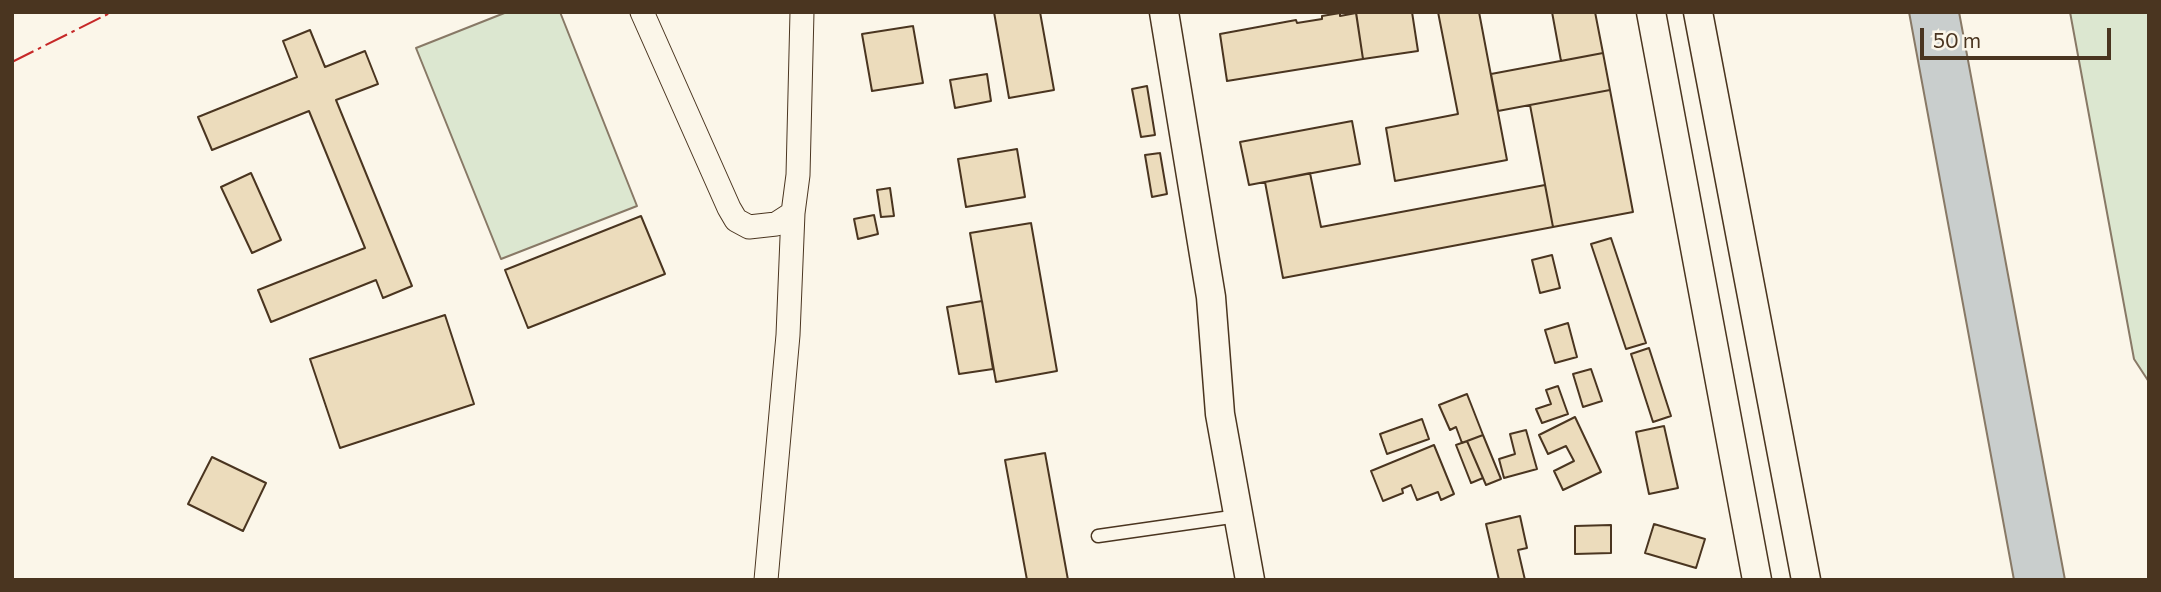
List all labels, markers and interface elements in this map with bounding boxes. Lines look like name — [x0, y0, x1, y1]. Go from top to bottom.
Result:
scale bar — [1923, 14, 2114, 58]
text: 50 m — [1933, 27, 1981, 52]

